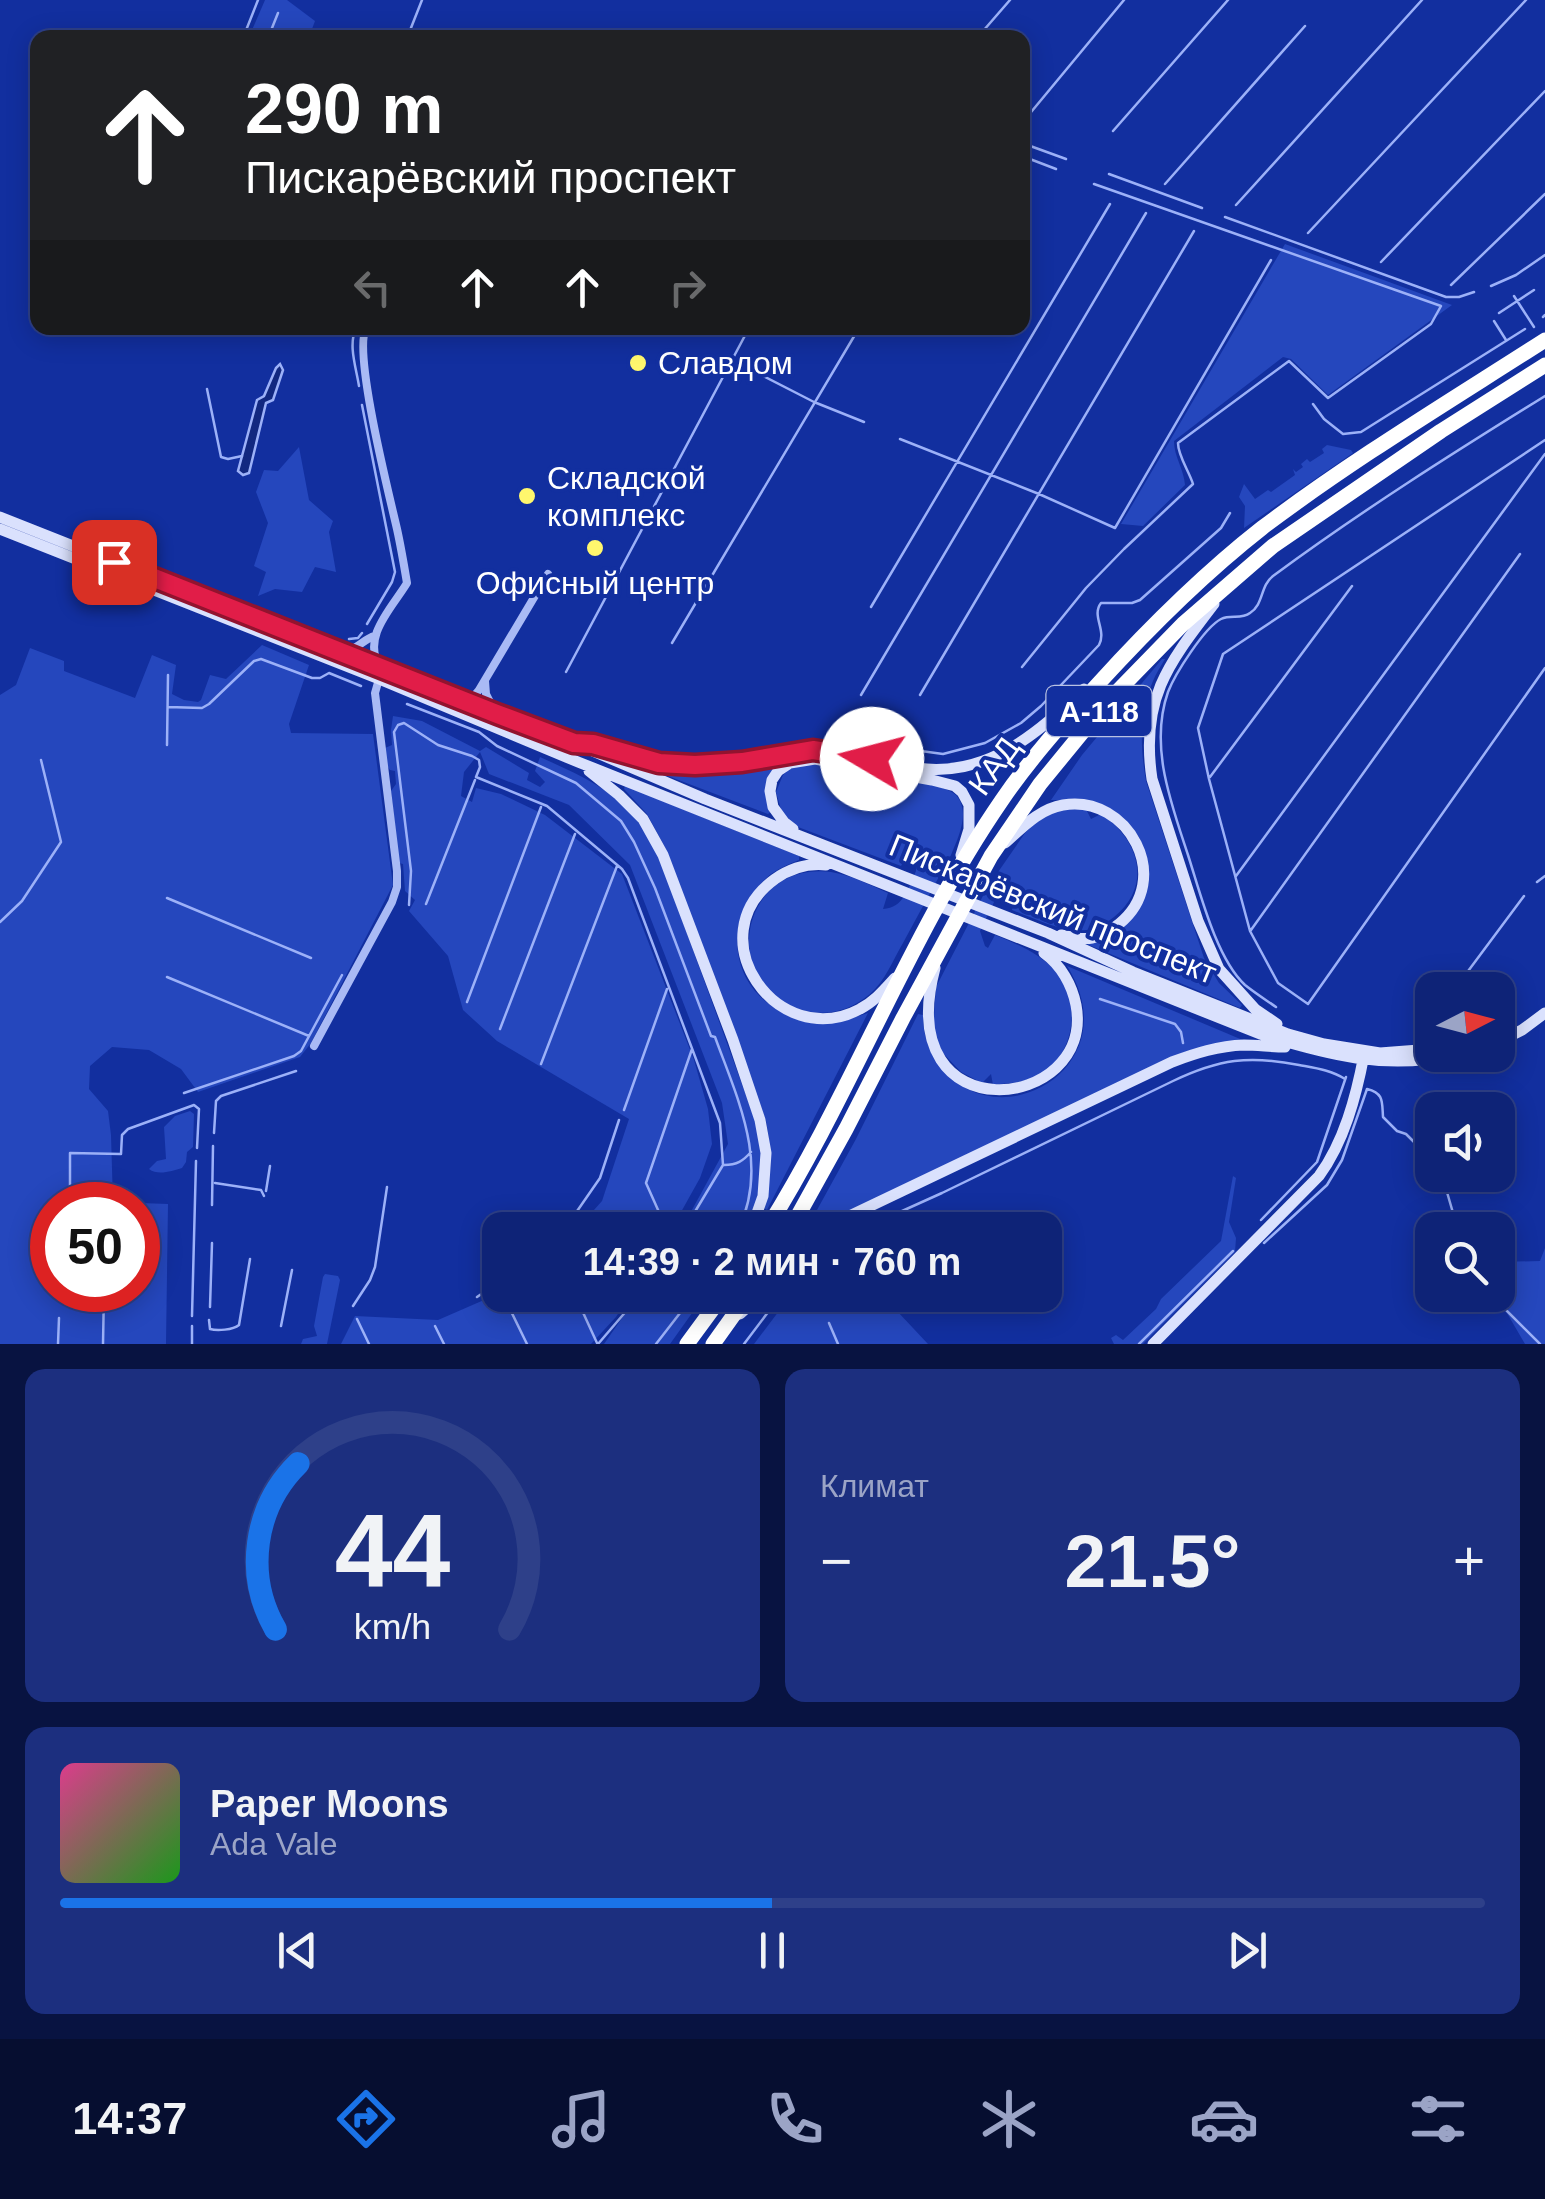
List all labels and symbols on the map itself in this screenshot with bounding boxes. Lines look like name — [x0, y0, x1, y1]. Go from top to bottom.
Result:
place label: Славдом — [658, 345, 793, 381]
marker: Славдом — [627, 352, 649, 374]
place label: Складской комплекс — [547, 460, 706, 533]
marker: Складской комплекс — [516, 485, 538, 507]
pin — [72, 520, 157, 605]
marker: Офисный центр — [584, 537, 606, 559]
place label: Офисный центр — [476, 565, 714, 601]
road number: А-118 — [1046, 686, 1152, 736]
position arrow — [820, 707, 924, 811]
street label: КАД — [961, 730, 1027, 802]
street label: Пискарёвский проспект — [884, 827, 1222, 991]
north arrow — [1415, 972, 1515, 1072]
speed limit sign: 50 — [30, 1182, 160, 1312]

